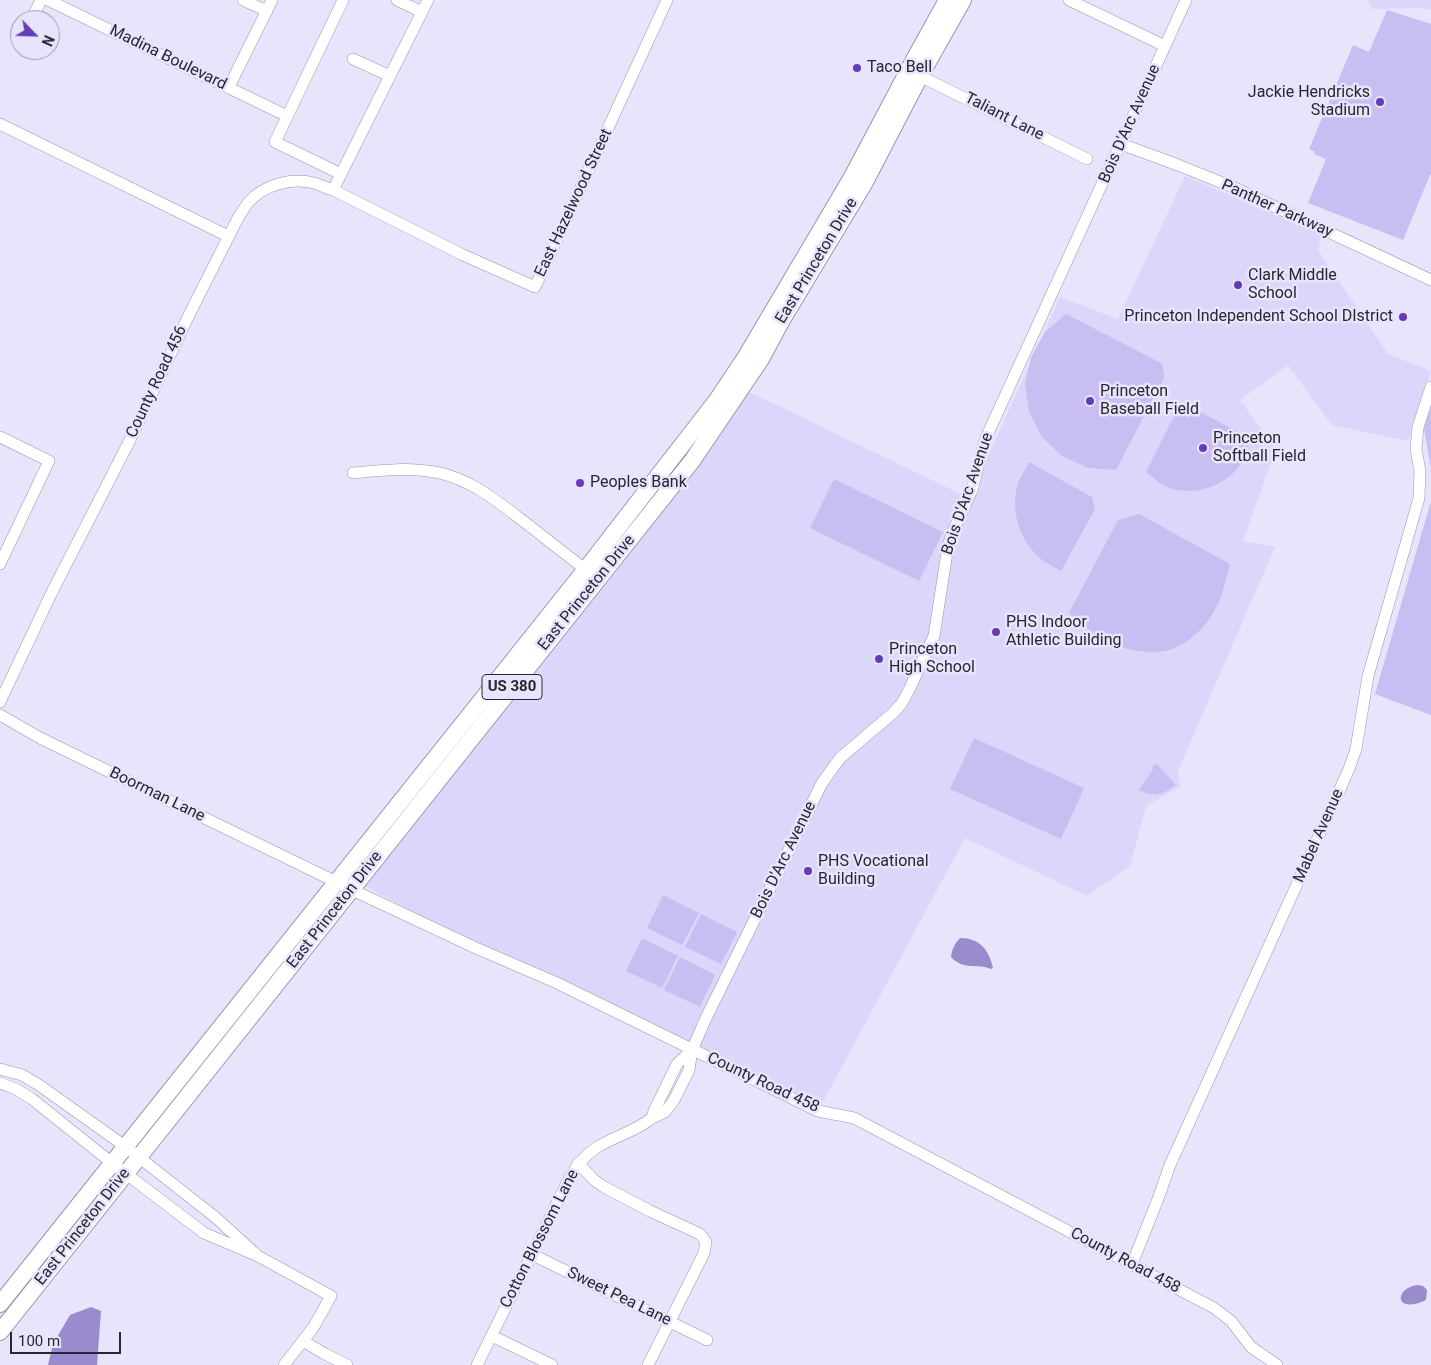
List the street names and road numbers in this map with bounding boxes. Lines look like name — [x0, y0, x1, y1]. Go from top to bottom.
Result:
street label: Madina Boulevard — [106, 21, 230, 95]
street label: Bois D'Arc Avenue — [1095, 62, 1165, 186]
street label: Taliant Lane — [961, 89, 1047, 145]
street label: East Hazelwood Street — [531, 126, 617, 280]
street label: Panther Parkway — [1218, 176, 1336, 242]
street label: East Princeton Drive — [772, 195, 862, 327]
street label: County Road 456 — [123, 323, 191, 441]
street label: Bois D'Arc Avenue — [938, 430, 998, 558]
street label: East Princeton Drive — [534, 531, 640, 655]
road number: US 380 — [482, 674, 542, 700]
street label: Boorman Lane — [106, 764, 208, 826]
street label: Mabel Avenue — [1290, 786, 1348, 886]
street label: Bois D'Arc Avenue — [747, 798, 821, 922]
street label: East Princeton Drive — [283, 848, 387, 972]
street label: County Road 458 — [704, 1049, 822, 1117]
street label: East Princeton Drive — [31, 1165, 135, 1289]
street label: Cotton Blossom Lane — [497, 1166, 583, 1312]
street label: County Road 458 — [1067, 1224, 1183, 1298]
street label: Sweet Pea Lane — [564, 1263, 674, 1331]

